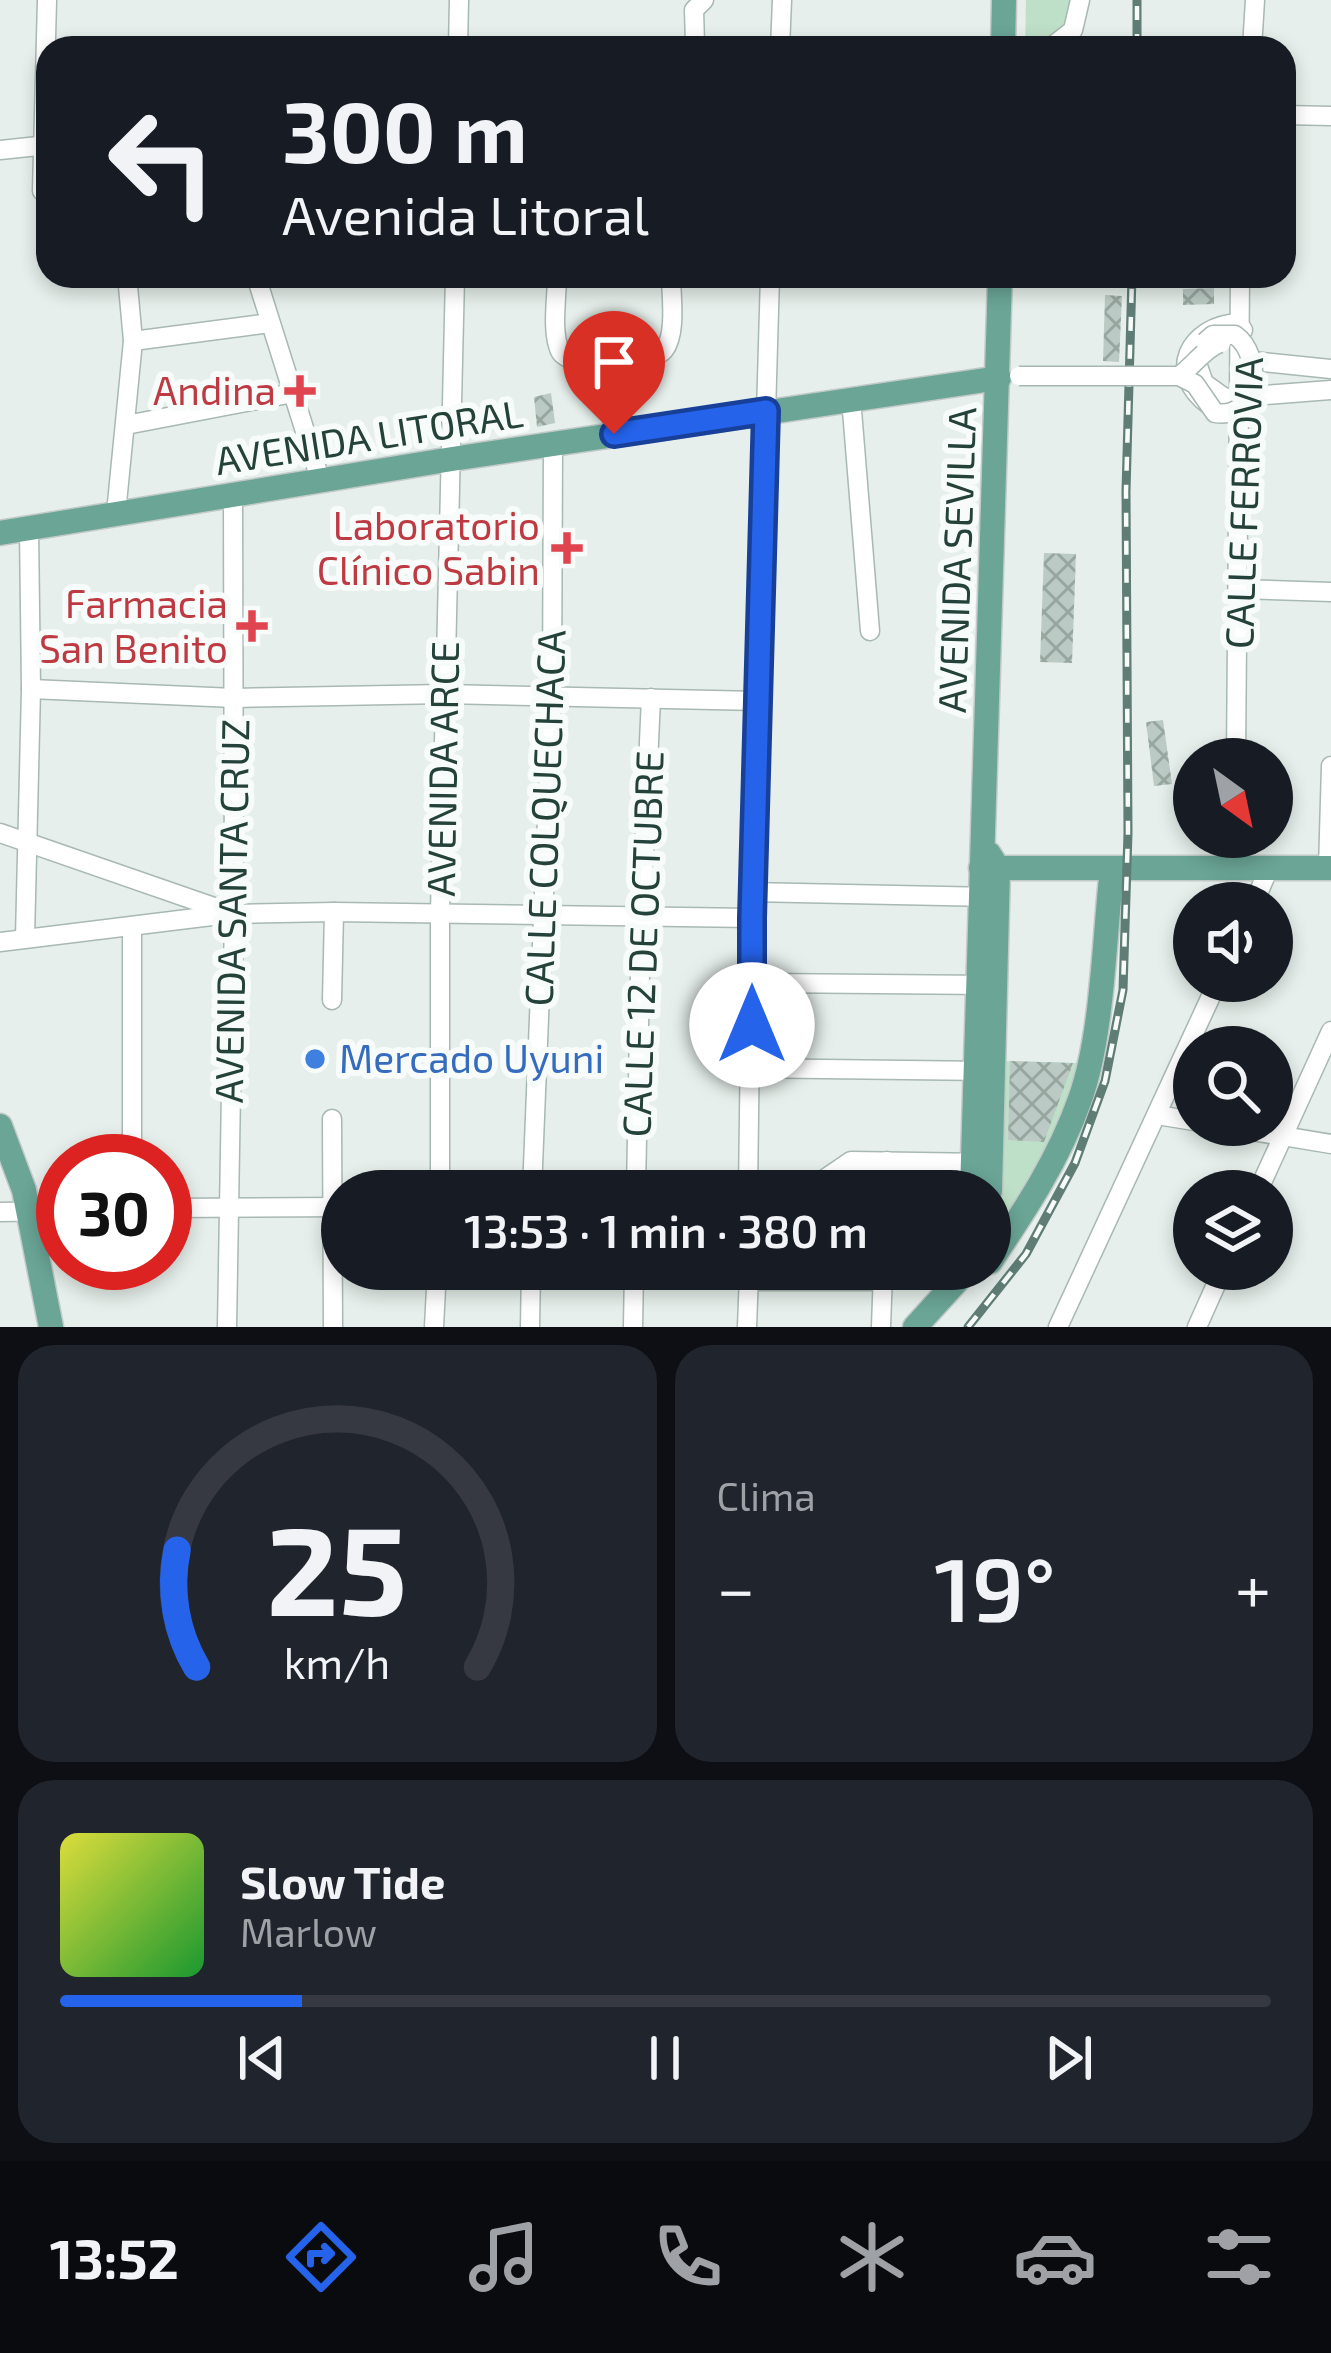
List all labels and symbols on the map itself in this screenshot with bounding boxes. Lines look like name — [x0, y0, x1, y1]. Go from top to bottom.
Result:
pin — [563, 311, 665, 434]
street label: CALLE FERROVIA — [1214, 356, 1271, 650]
place label: Andina — [153, 366, 276, 413]
marker: Andina — [287, 378, 313, 404]
street label: AVENIDA LITORAL — [212, 388, 526, 483]
street label: AVENIDA SEVILLA — [927, 406, 984, 714]
place label: Laboratorio Clínico Sabin — [317, 501, 540, 593]
marker: Laboratorio Clínico Sabin — [551, 532, 583, 564]
place label: Farmacia San Benito — [39, 579, 228, 671]
marker: Farmacia San Benito — [239, 613, 265, 639]
street label: CALLE COLQUECHACA — [513, 629, 574, 1007]
street label: AVENIDA ARCE — [416, 641, 467, 897]
street label: AVENIDA SANTA CRUZ — [204, 718, 257, 1104]
north arrow — [1173, 738, 1293, 858]
street label: CALLE 12 DE OCTUBRE — [611, 750, 672, 1138]
position arrow — [689, 962, 815, 1088]
place label: Mercado Uyuni — [339, 1034, 604, 1081]
marker: Mercado Uyuni — [302, 1046, 328, 1072]
speed limit sign: 30 — [36, 1134, 192, 1290]

